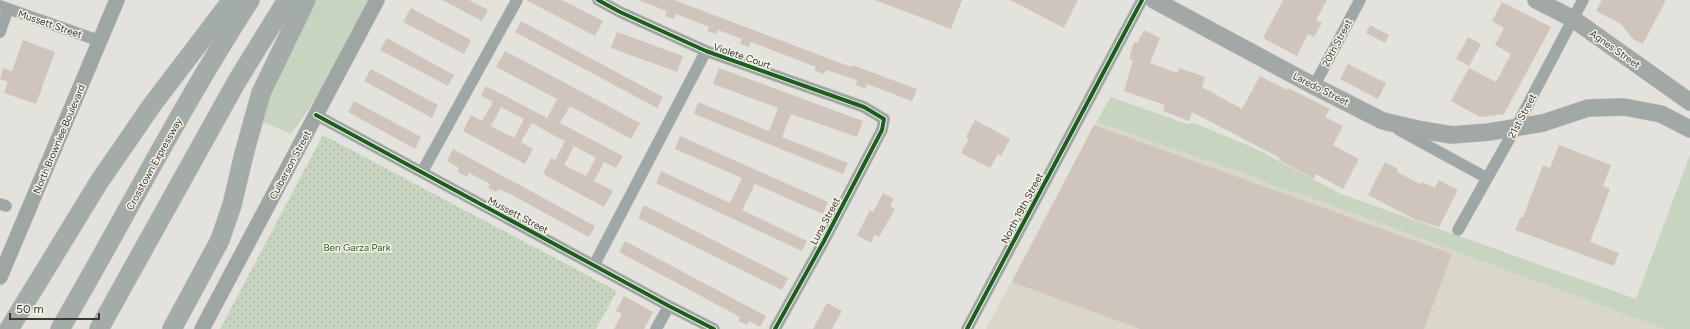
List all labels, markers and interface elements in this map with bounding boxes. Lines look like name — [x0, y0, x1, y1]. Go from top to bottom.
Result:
street label: Mussett Street — [16, 7, 84, 41]
street label: 20th Street — [1319, 17, 1355, 69]
street label: Agnes Street — [1587, 27, 1643, 71]
street label: Violete Court — [711, 40, 773, 72]
street label: Laredo Street — [1291, 69, 1351, 109]
street label: North Brownlee Boulevard — [30, 82, 88, 196]
street label: 21st Street — [1505, 91, 1539, 141]
street label: Crosstown Expressway — [123, 115, 185, 213]
street label: Culberson Street — [266, 128, 314, 202]
street label: North 19th Street — [998, 170, 1046, 246]
street label: Mussett Street — [485, 194, 551, 237]
street label: Luna Street — [807, 195, 843, 247]
park label: Ben Garza Park — [323, 241, 391, 254]
scale bar — [10, 295, 99, 321]
text: 50 m — [16, 302, 44, 316]

